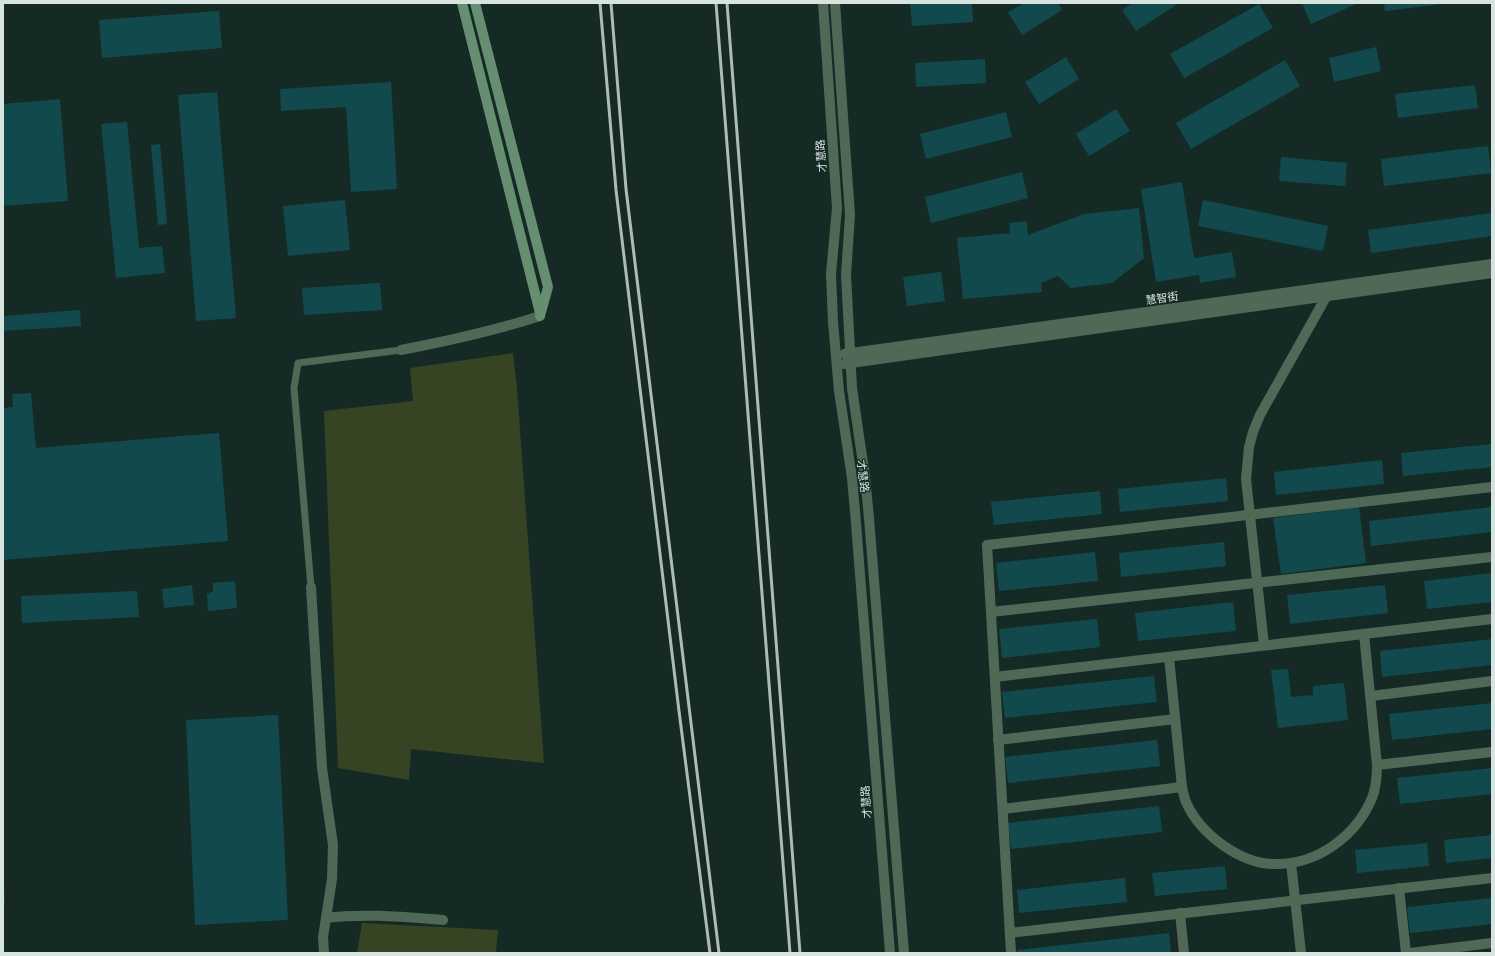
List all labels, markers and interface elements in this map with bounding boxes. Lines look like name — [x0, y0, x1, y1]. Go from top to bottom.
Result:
street label: 才慧路 — [814, 139, 829, 173]
street label: 慧智街 — [1145, 290, 1179, 307]
street label: 才慧路 — [854, 459, 871, 493]
street label: 才慧路 — [859, 785, 874, 819]

